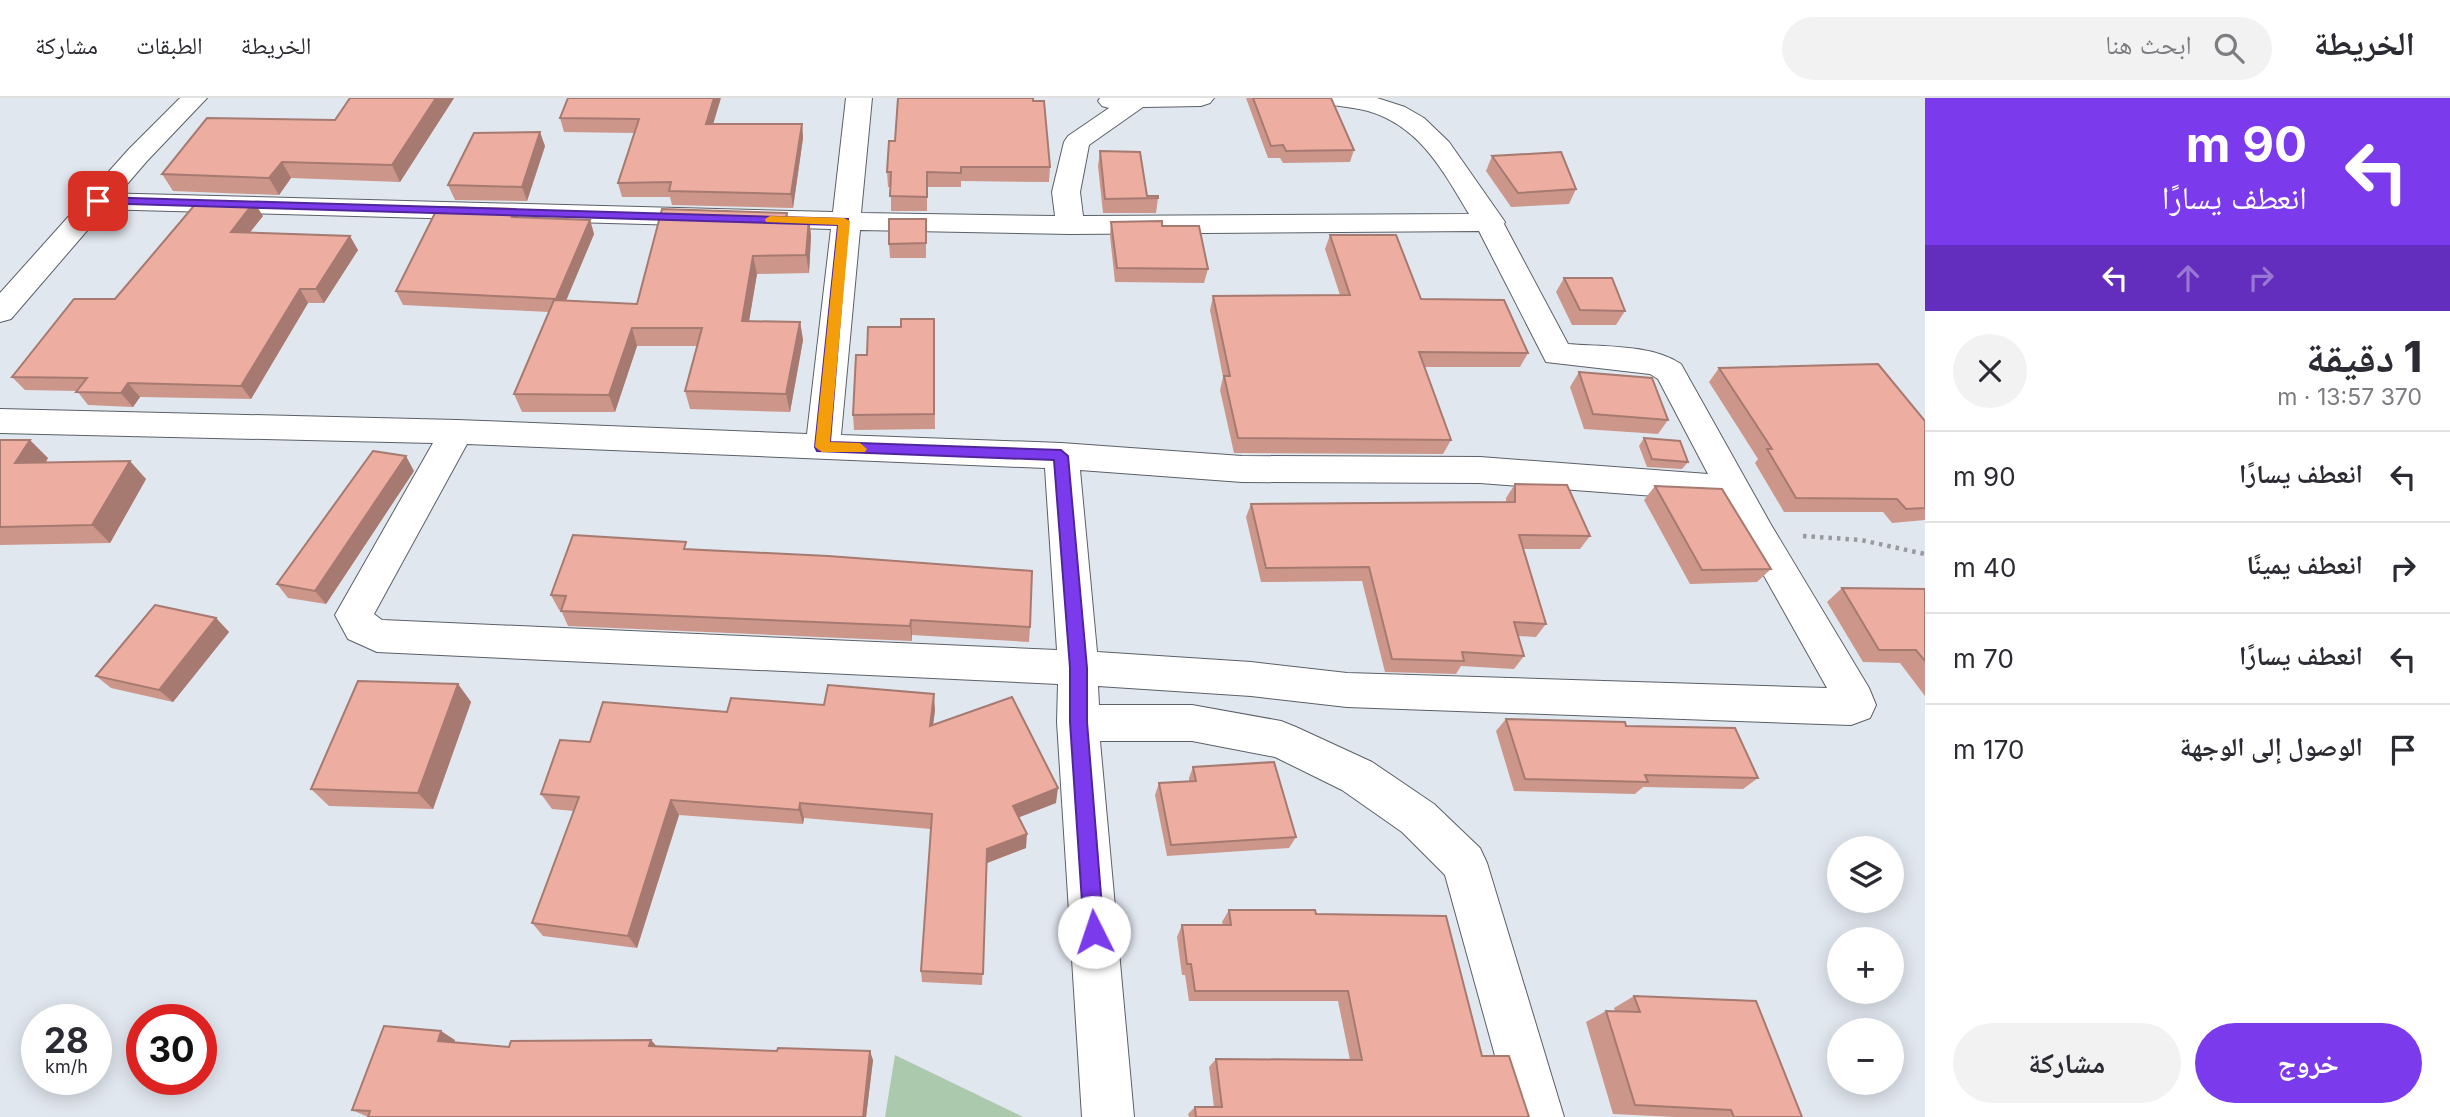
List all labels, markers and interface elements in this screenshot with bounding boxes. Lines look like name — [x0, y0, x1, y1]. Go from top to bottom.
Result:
search box — [1782, 17, 2272, 80]
text: الخريطة — [2314, 23, 2415, 63]
text: ابحث هنا — [2105, 29, 2192, 60]
icon: search — [2210, 29, 2248, 67]
text: مشاركة — [35, 31, 98, 60]
text: الطبقات — [136, 31, 203, 60]
text: الخريطة — [241, 31, 311, 60]
text: 90 m — [2186, 115, 2307, 174]
icon: left — [2331, 126, 2422, 217]
pin — [68, 171, 128, 231]
text: انعطف يسارًا — [2162, 178, 2307, 217]
icon: arrive — [79, 182, 117, 220]
icon: left — [2096, 259, 2134, 297]
icon: ahead — [2169, 259, 2207, 297]
icon: right — [2242, 259, 2280, 297]
text: 1 دقيقة — [2306, 331, 2422, 382]
button: close — [1953, 334, 2027, 408]
text: 370 m · 13:57 — [2277, 383, 2422, 411]
text: انعطف يسارًا — [2239, 458, 2363, 489]
icon: left — [2384, 458, 2422, 496]
text: 90 m — [1953, 461, 2016, 492]
text: انعطف يمينًا — [2247, 549, 2363, 580]
icon: right — [2384, 549, 2422, 587]
text: 40 m — [1953, 552, 2016, 583]
text: انعطف يسارًا — [2239, 640, 2363, 671]
icon: left — [2384, 640, 2422, 678]
text: 70 m — [1953, 643, 2014, 674]
text: الوصول إلى الوجهة — [2180, 731, 2363, 762]
icon: arrive — [2384, 731, 2422, 769]
text: 170 m — [1953, 734, 2024, 765]
map controls — [1827, 836, 1904, 1095]
button: layers — [1827, 836, 1904, 913]
position arrow — [1057, 895, 1131, 969]
button: + — [1827, 927, 1904, 1004]
speed limit sign: 30 — [126, 1004, 217, 1095]
button: − — [1827, 1018, 1904, 1095]
text: 28 — [44, 1019, 89, 1061]
button: مشاركة — [1953, 1023, 2181, 1103]
button: خروج — [2195, 1023, 2422, 1103]
text: km/h — [45, 1056, 88, 1077]

